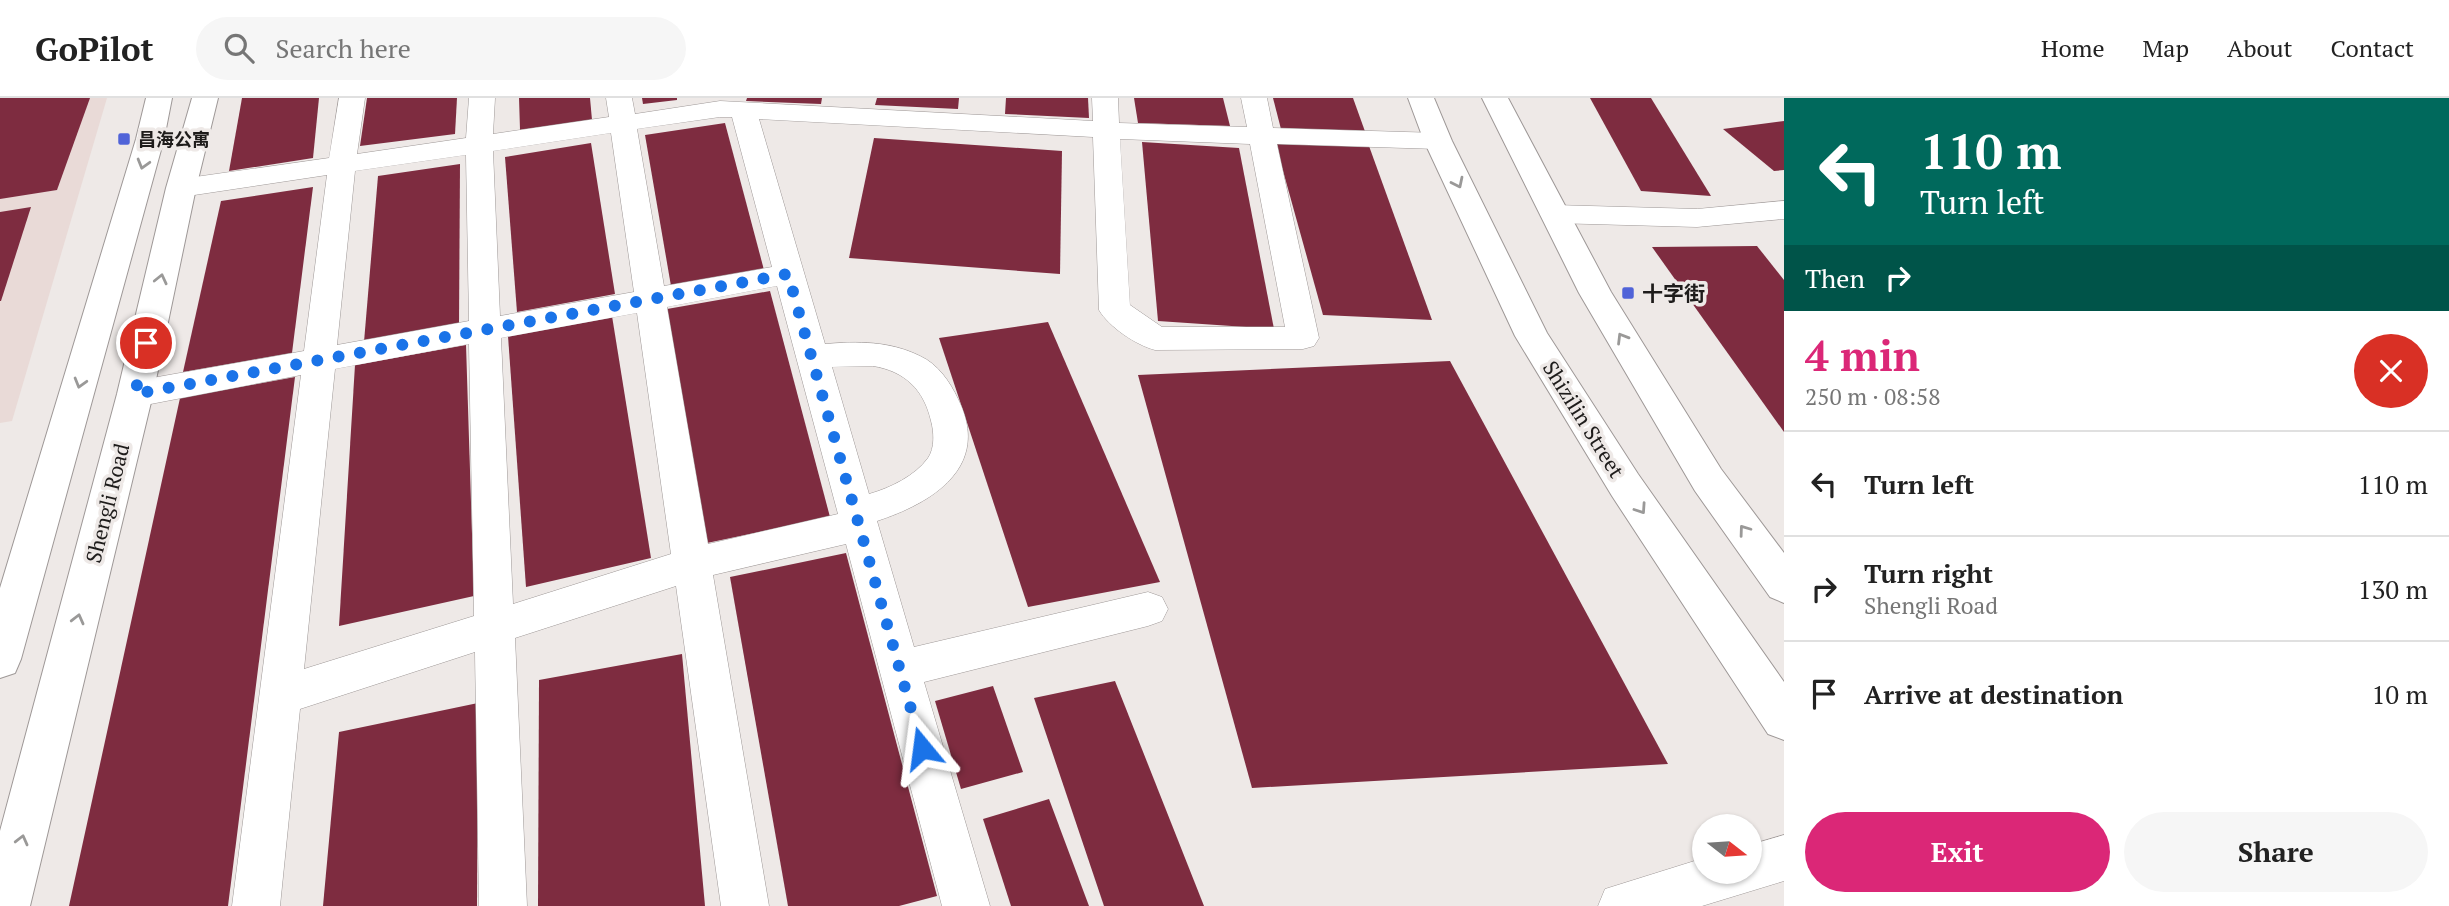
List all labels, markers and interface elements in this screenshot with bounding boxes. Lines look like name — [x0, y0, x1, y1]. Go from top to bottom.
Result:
search box — [196, 17, 686, 80]
text: GoPilot — [35, 27, 154, 70]
icon: search — [220, 29, 258, 67]
text: Search here — [276, 31, 411, 65]
text: Home — [2041, 32, 2105, 64]
text: Map — [2143, 32, 2189, 64]
text: About — [2227, 32, 2293, 64]
text: Contact — [2331, 32, 2414, 64]
text: 110 m — [1920, 118, 2062, 183]
icon: left — [1805, 126, 1896, 217]
place label: 昌海公寓 — [138, 127, 210, 151]
marker: 昌海公寓 — [116, 131, 132, 147]
one-way arrow — [137, 158, 151, 170]
one-way arrow — [1450, 176, 1464, 188]
text: Turn left — [1920, 181, 2044, 223]
icon: right — [1879, 259, 1917, 297]
text: Then — [1805, 261, 1865, 295]
one-way arrow — [152, 273, 167, 285]
place label: 十字街 — [1642, 279, 1705, 307]
marker: 十字街 — [1620, 285, 1636, 301]
pin — [116, 313, 176, 373]
icon: arrive — [127, 324, 165, 362]
text: 4 min — [1805, 327, 1920, 383]
one-way arrow — [1617, 332, 1630, 345]
button: close — [2354, 334, 2428, 408]
street label: Shizilin Street — [1537, 355, 1631, 483]
one-way arrow — [73, 377, 88, 389]
text: 250 m · 08:58 — [1805, 381, 1940, 412]
street label: Shengli Road — [79, 440, 135, 566]
icon: left — [1805, 465, 1843, 503]
text: Turn left — [1864, 467, 1974, 501]
text: 110 m — [2358, 467, 2428, 501]
one-way arrow — [1633, 501, 1645, 514]
one-way arrow — [1740, 525, 1752, 538]
text: Turn right — [1864, 556, 1993, 590]
icon: right — [1805, 570, 1843, 608]
text: 130 m — [2358, 572, 2428, 606]
text: Shengli Road — [1864, 590, 1998, 621]
one-way arrow — [70, 613, 84, 625]
icon: arrive — [1805, 675, 1843, 713]
text: Arrive at destination — [1864, 677, 2123, 711]
text: 10 m — [2372, 677, 2428, 711]
position arrow — [885, 711, 959, 785]
button: Exit — [1805, 812, 2110, 892]
button: Share — [2124, 812, 2428, 892]
north arrow — [1692, 814, 1762, 884]
map controls — [1692, 814, 1762, 884]
one-way arrow — [14, 834, 28, 846]

